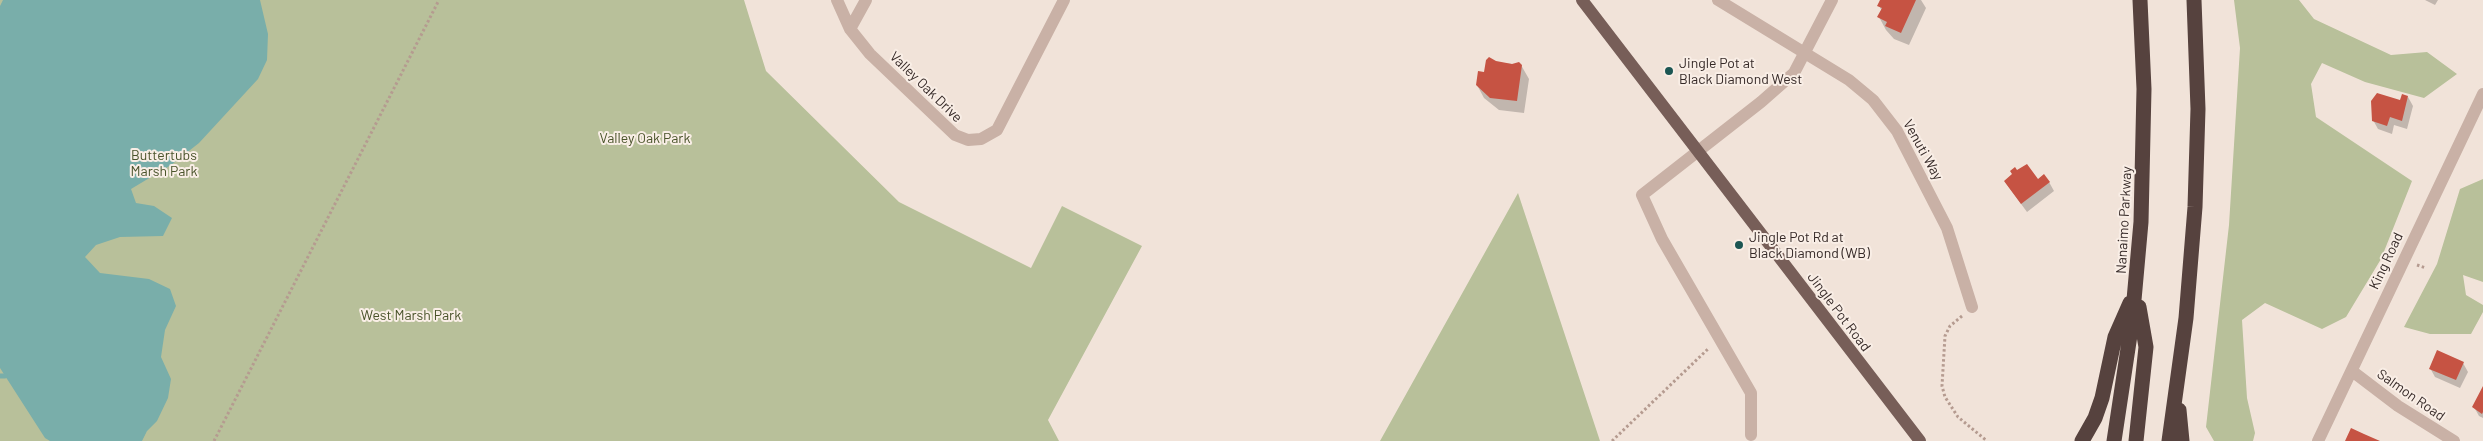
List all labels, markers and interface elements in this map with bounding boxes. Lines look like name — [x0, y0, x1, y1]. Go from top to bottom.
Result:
street label: Valley Oak Drive — [886, 48, 966, 126]
place label: Jingle Pot at Black Diamond West — [1679, 55, 1802, 88]
marker: Jingle Pot at Black Diamond West — [1663, 65, 1675, 77]
street label: Venuti Way — [1899, 117, 1947, 183]
park label: Valley Oak Park — [600, 130, 690, 146]
park label: Buttertubs Marsh Park — [131, 147, 197, 180]
street label: Nanaimo Parkway — [2113, 166, 2135, 274]
place label: Jingle Pot Rd at Black Diamond (WB) — [1749, 229, 1870, 262]
street label: King Road — [2366, 230, 2406, 292]
marker: Jingle Pot Rd at Black Diamond (WB) — [1733, 239, 1745, 251]
street label: Jingle Pot Road — [1804, 269, 1874, 355]
park label: West Marsh Park — [361, 307, 461, 323]
street label: Salmon Road — [2374, 365, 2448, 425]

